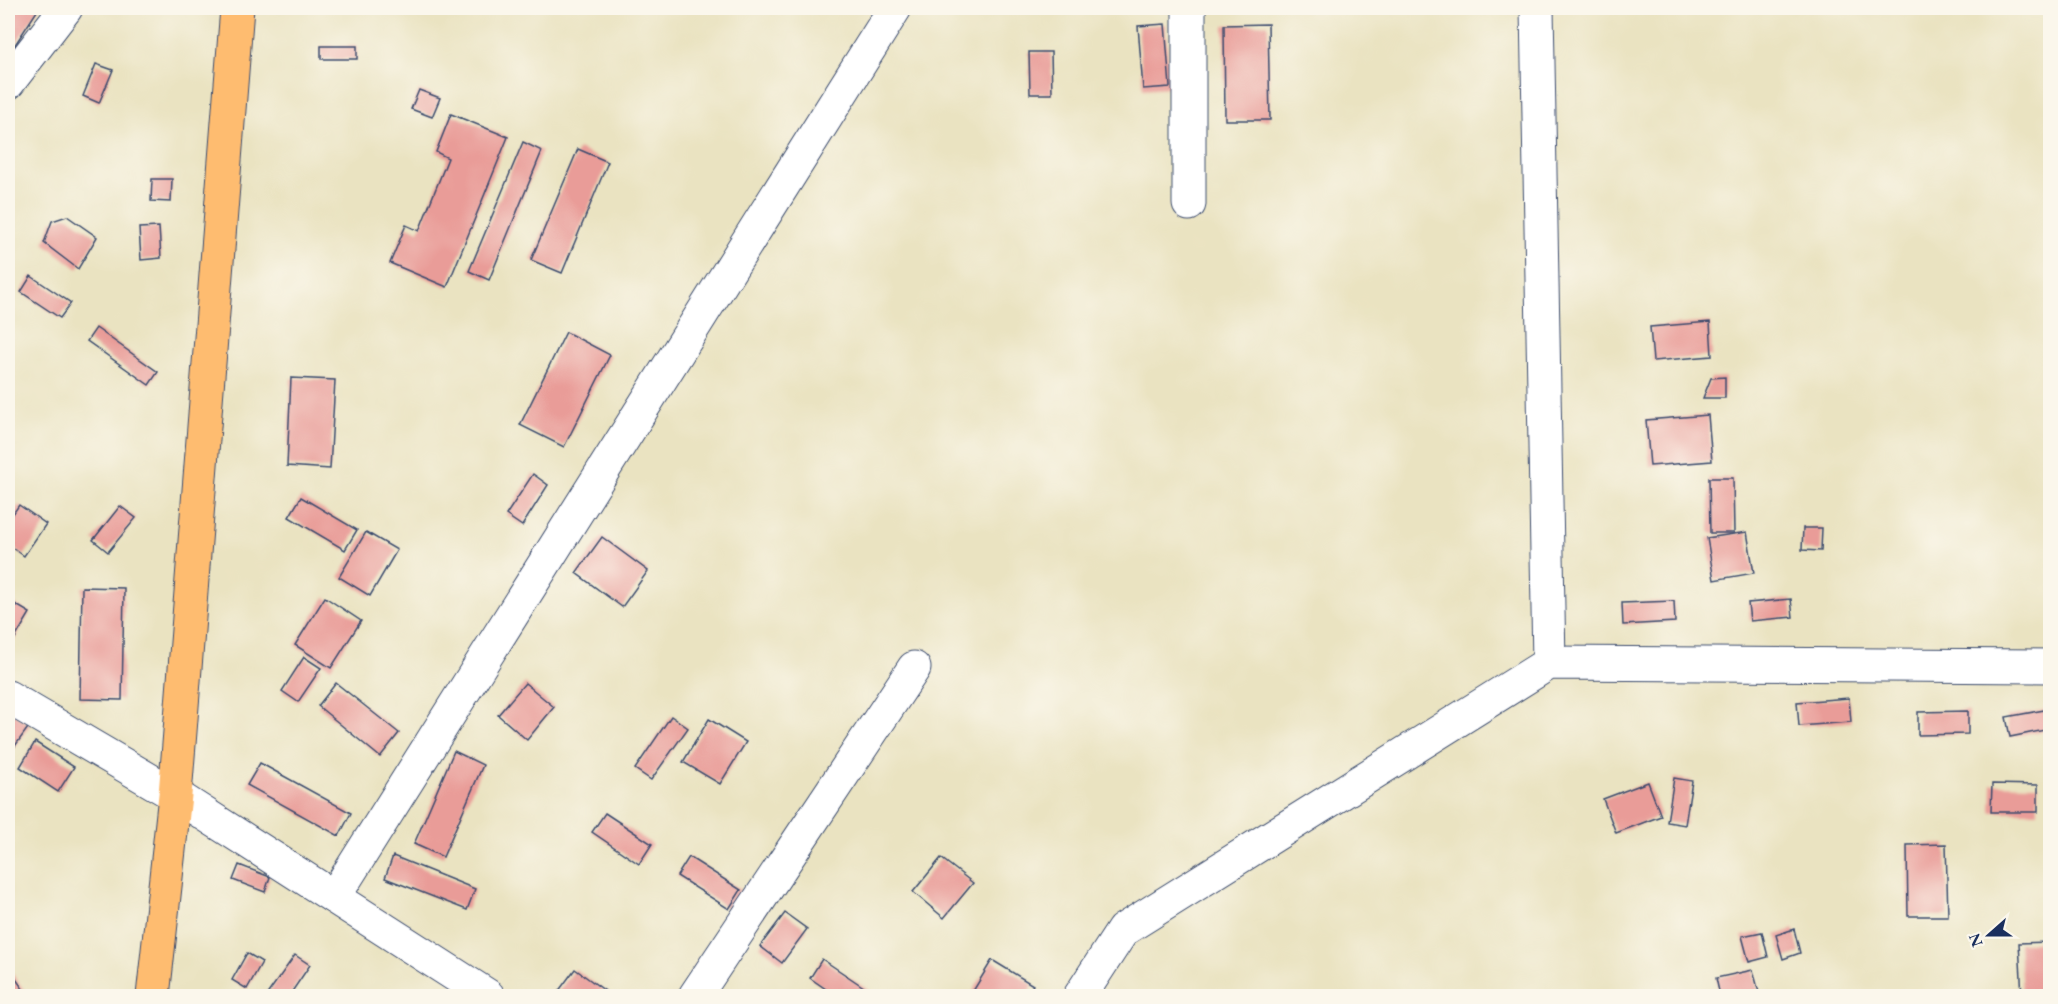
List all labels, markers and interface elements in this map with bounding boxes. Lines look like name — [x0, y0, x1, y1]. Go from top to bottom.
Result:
north arrow — [1959, 905, 2019, 965]
text: N — [1963, 930, 1988, 950]

